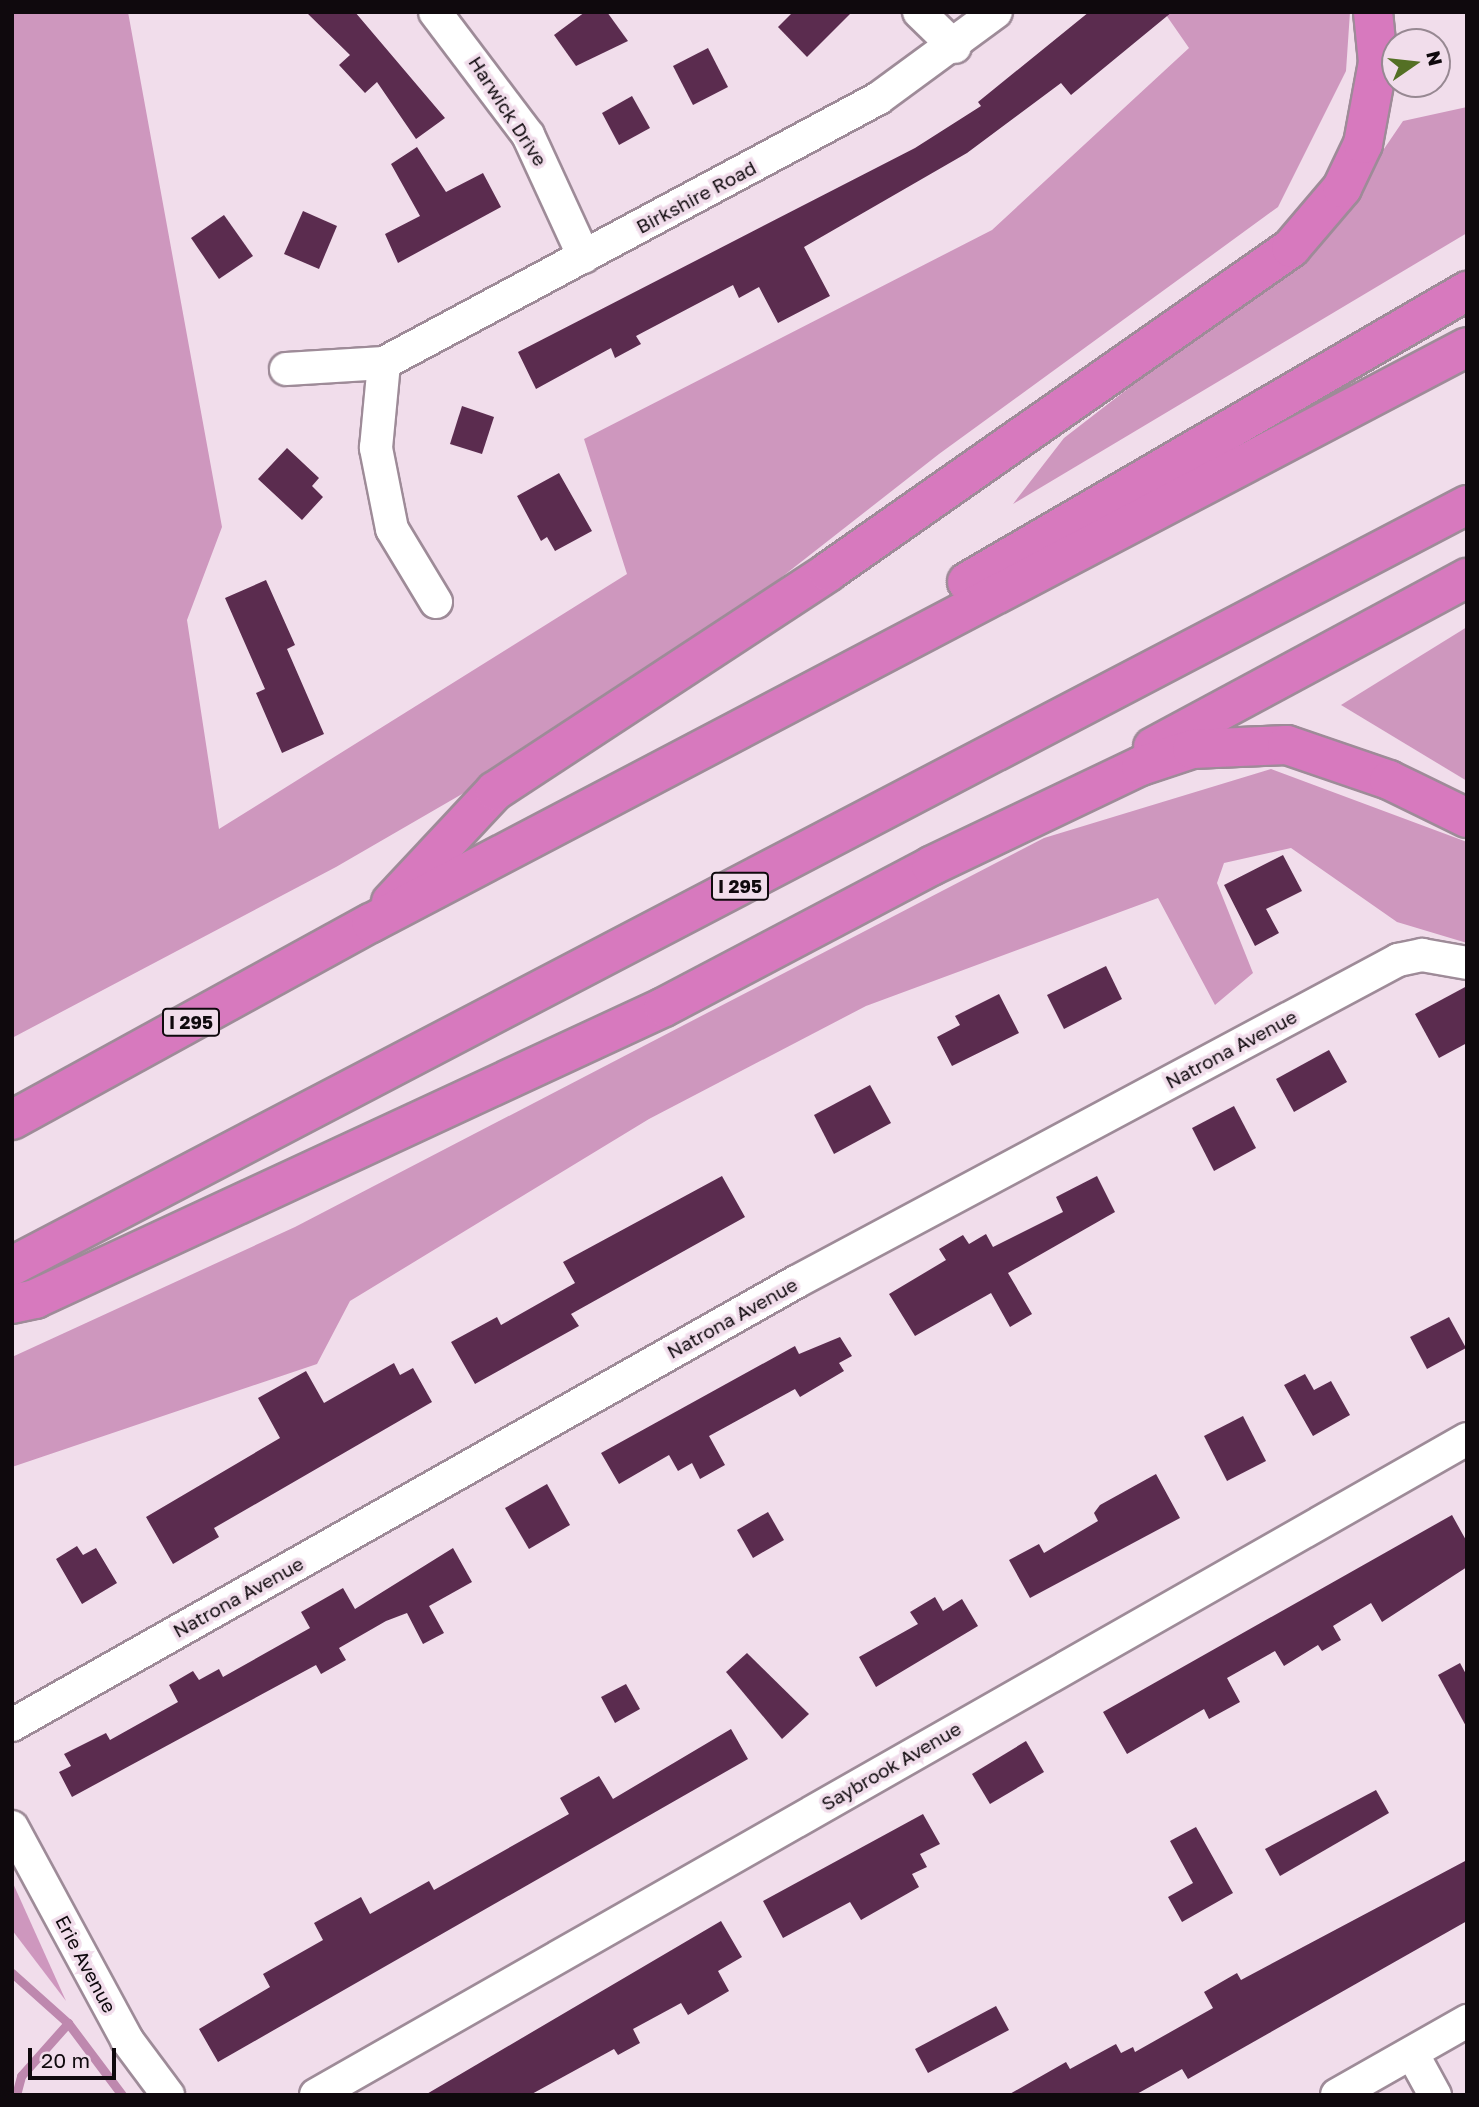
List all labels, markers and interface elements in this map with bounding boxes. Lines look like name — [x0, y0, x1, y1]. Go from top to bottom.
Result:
north arrow — [1381, 28, 1451, 98]
text: N — [1422, 48, 1448, 68]
street label: Harwick Drive — [464, 52, 552, 170]
street label: Birkshire Road — [632, 156, 760, 238]
road number: I 295 — [710, 872, 770, 900]
street label: Natrona Avenue — [1161, 1005, 1301, 1093]
road number: I 295 — [161, 1007, 221, 1036]
street label: Natrona Avenue — [663, 1273, 801, 1363]
street label: Natrona Avenue — [169, 1552, 307, 1642]
street label: Saybrook Avenue — [817, 1717, 965, 1815]
street label: Erie Avenue — [51, 1911, 121, 2017]
scale bar — [32, 2034, 119, 2078]
text: 20 m — [41, 2047, 90, 2073]

